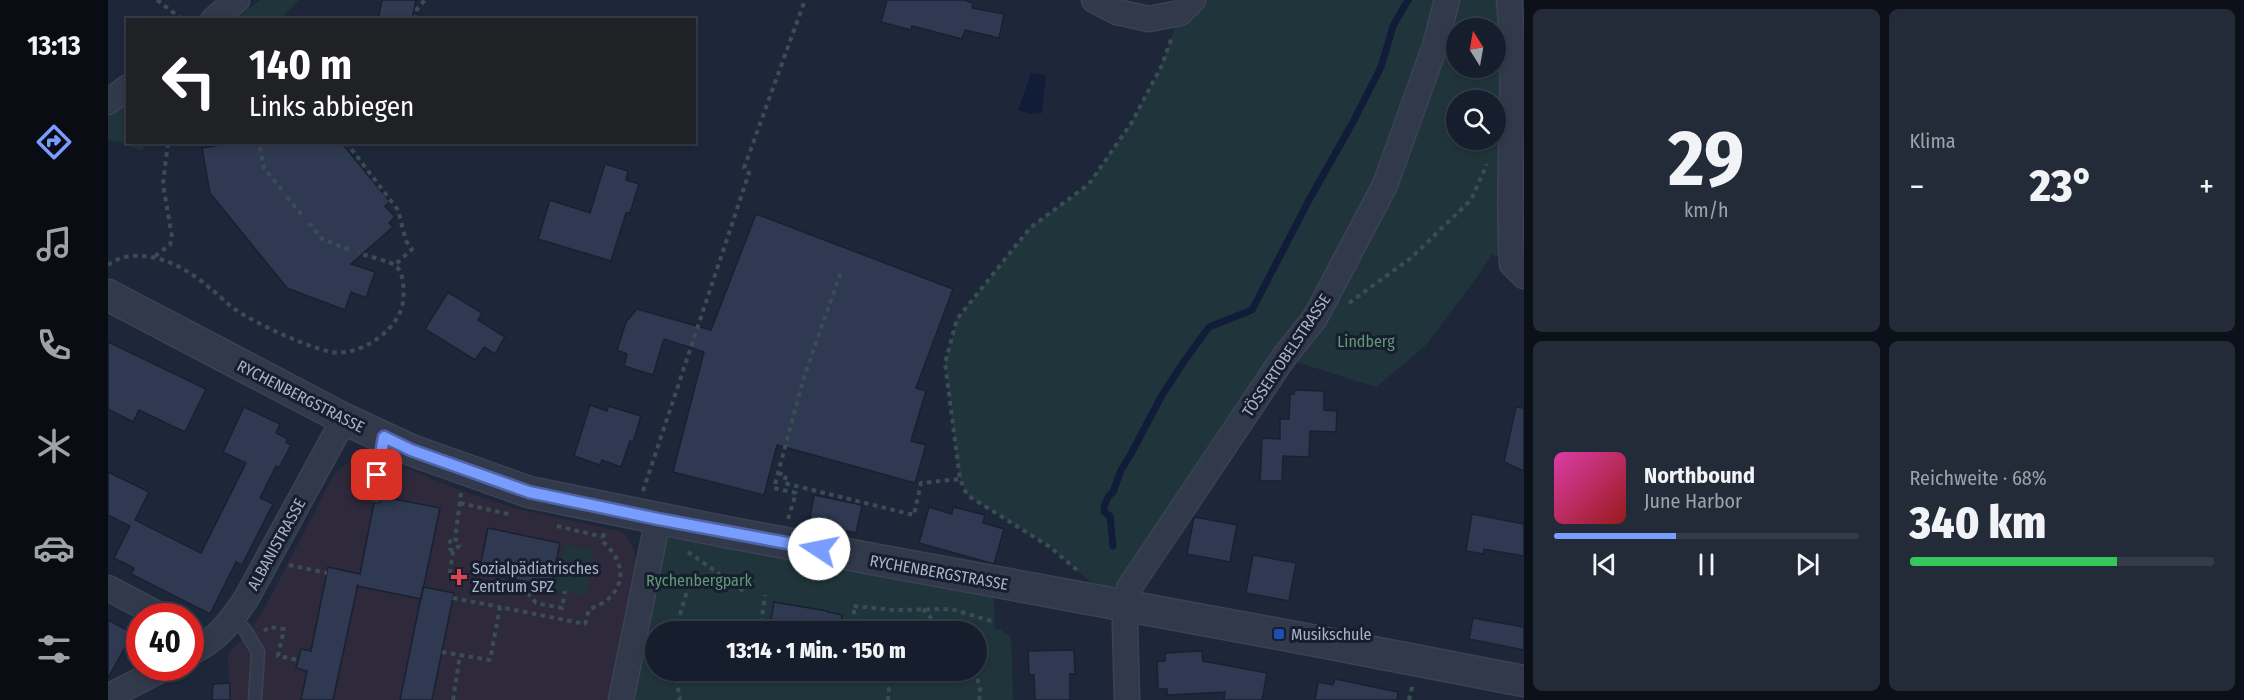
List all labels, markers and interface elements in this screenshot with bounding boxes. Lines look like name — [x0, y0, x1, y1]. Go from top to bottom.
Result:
north arrow — [1446, 18, 1506, 78]
map controls — [1446, 18, 1506, 150]
text: 13:13 — [27, 30, 81, 62]
text: 140 m — [249, 40, 352, 90]
icon: left — [150, 42, 228, 120]
button: search — [1446, 90, 1506, 150]
text: Links abbiegen — [249, 91, 414, 123]
text: 29 — [1668, 112, 1744, 206]
icon: directions — [33, 121, 75, 163]
text: Klima — [1910, 129, 1956, 153]
text: 23° — [2030, 159, 2094, 213]
text: − — [1910, 167, 1924, 207]
text: + — [2199, 167, 2214, 207]
text: km/h — [1684, 198, 1729, 222]
icon: music — [33, 223, 75, 265]
street label: TÖSSERTOBELSTRASSE — [1238, 290, 1334, 420]
icon: phone — [33, 324, 75, 366]
park label: Lindberg — [1337, 332, 1395, 351]
street label: RYCHENBERGSTRASSE — [234, 356, 368, 437]
icon: climate — [33, 425, 75, 467]
pin — [351, 449, 402, 500]
icon: arrive — [360, 458, 393, 491]
text: Northbound — [1644, 462, 1755, 489]
text: Reichweite · 68% — [1910, 466, 2047, 490]
text: June Harbor — [1644, 489, 1742, 513]
street label: ALBANISTRASSE — [243, 495, 309, 593]
text: 340 km — [1910, 496, 2046, 550]
position arrow — [787, 517, 851, 581]
icon: car — [33, 527, 75, 569]
icon: previous — [1588, 548, 1621, 581]
icon: pause — [1690, 548, 1723, 581]
icon: next — [1791, 548, 1824, 581]
street label: RYCHENBERGSTRASSE — [868, 551, 1010, 594]
place label: Sozialpädiatrisches Zentrum SPZ — [472, 559, 599, 596]
marker: Sozialpädiatrisches Zentrum SPZ — [450, 568, 468, 586]
park label: Rychenbergpark — [646, 571, 753, 590]
speed limit sign: 40 — [126, 603, 204, 681]
place label: Musikschule — [1291, 625, 1372, 644]
marker: Musikschule — [1272, 627, 1286, 641]
icon: filters — [33, 628, 75, 670]
text: 13:14 · 1 Min. · 150 m — [726, 637, 906, 664]

